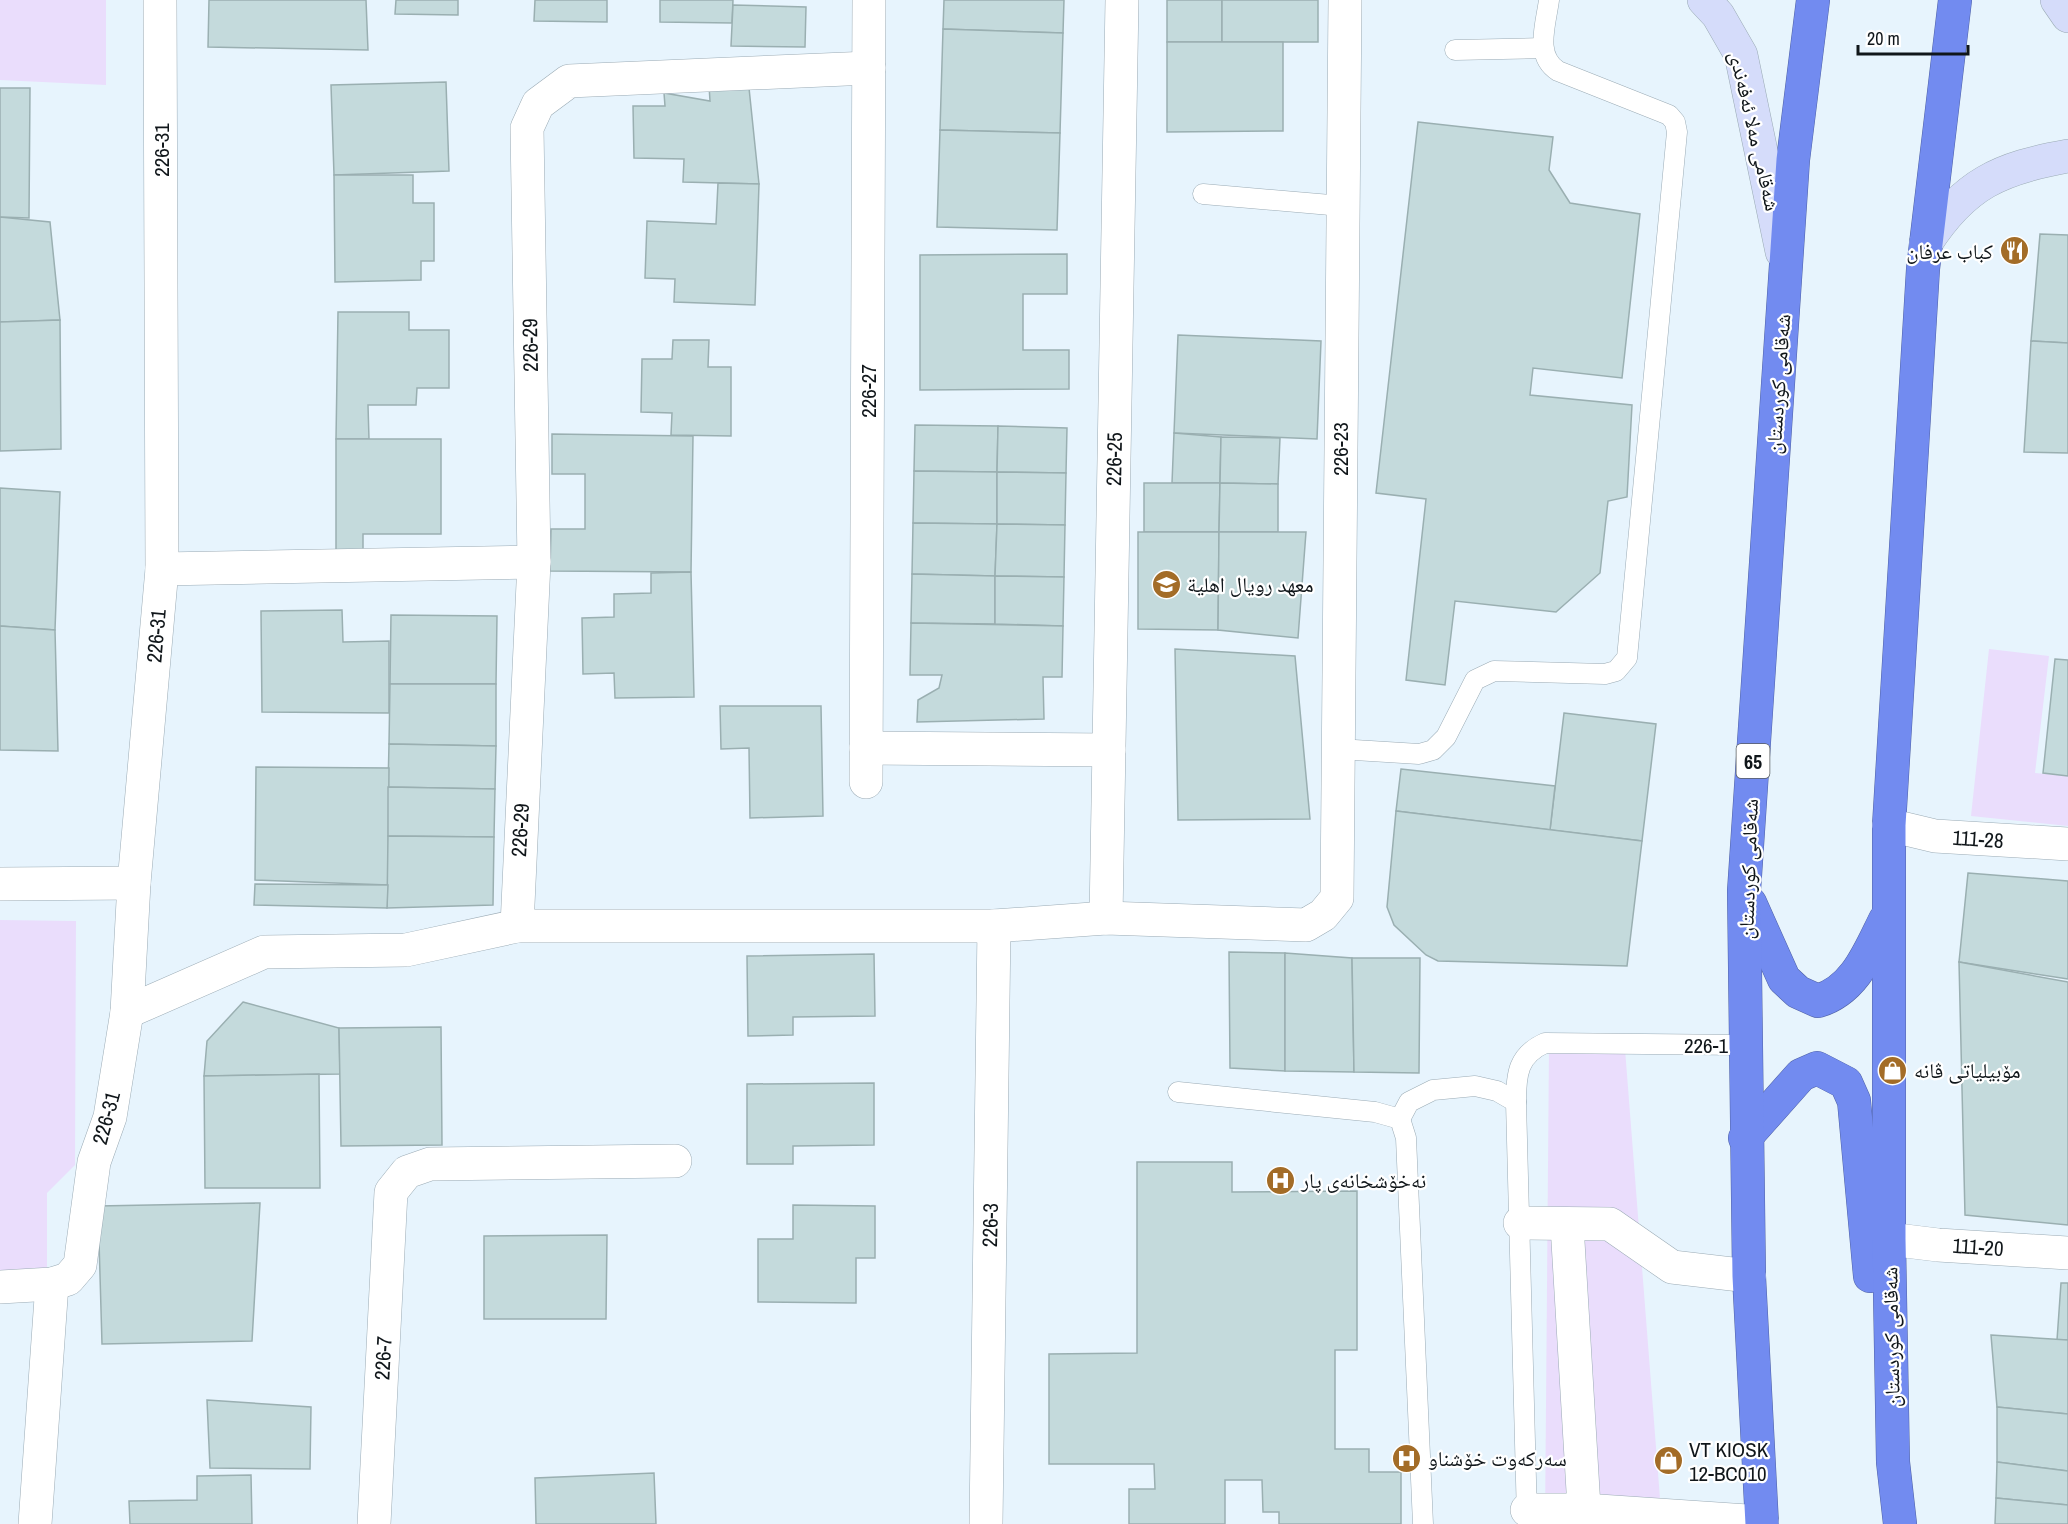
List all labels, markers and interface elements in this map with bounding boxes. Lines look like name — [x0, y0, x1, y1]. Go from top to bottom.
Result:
scale bar — [1858, 18, 1968, 56]
text: 20 m — [1867, 26, 1900, 51]
street label: شەقامی مەلا ئەفەندی — [1723, 48, 1787, 214]
street label: 226-31 — [147, 123, 176, 177]
restaurant icon: كباب عرفان — [1998, 235, 2030, 267]
place label: كباب عرفان — [1906, 237, 1993, 266]
street label: شەقامی کوردستان — [1759, 313, 1797, 455]
street label: 226-29 — [515, 318, 545, 372]
street label: 226-27 — [854, 364, 883, 418]
street label: 226-23 — [1326, 422, 1355, 476]
street label: 226-25 — [1099, 432, 1129, 486]
school or university icon: معهد رويال اهلية — [1150, 568, 1182, 600]
place label: معهد رويال اهلية — [1187, 570, 1314, 599]
street label: 226-31 — [139, 608, 173, 664]
road number: 65 — [1736, 744, 1770, 778]
street label: شەقامی کوردستان — [1731, 798, 1765, 940]
street label: 226-29 — [504, 802, 536, 858]
street label: 111-28 — [1952, 823, 2004, 855]
street label: 226-1 — [1684, 1031, 1728, 1060]
shop icon: مۆبیلیاتی ڤانە — [1877, 1054, 1909, 1086]
place label: مۆبیلیاتی ڤانە — [1914, 1056, 2021, 1085]
street label: 226-31 — [85, 1088, 127, 1148]
hospital icon: نەخۆشخانەی پار — [1264, 1164, 1296, 1196]
place label: نەخۆشخانەی پار — [1300, 1166, 1426, 1195]
street label: 226-3 — [975, 1203, 1005, 1247]
street label: 111-20 — [1952, 1231, 2004, 1263]
street label: شەقامی کوردستان — [1875, 1266, 1907, 1408]
street label: 226-7 — [367, 1335, 399, 1381]
place label: VT KIOSK 12-BC010 — [1689, 1435, 1769, 1488]
hospital icon: سەرکەوت خۆشناو — [1391, 1442, 1423, 1474]
place label: سەرکەوت خۆشناو — [1428, 1444, 1567, 1473]
shop icon: VT KIOSK 12-BC010 — [1652, 1445, 1684, 1477]

